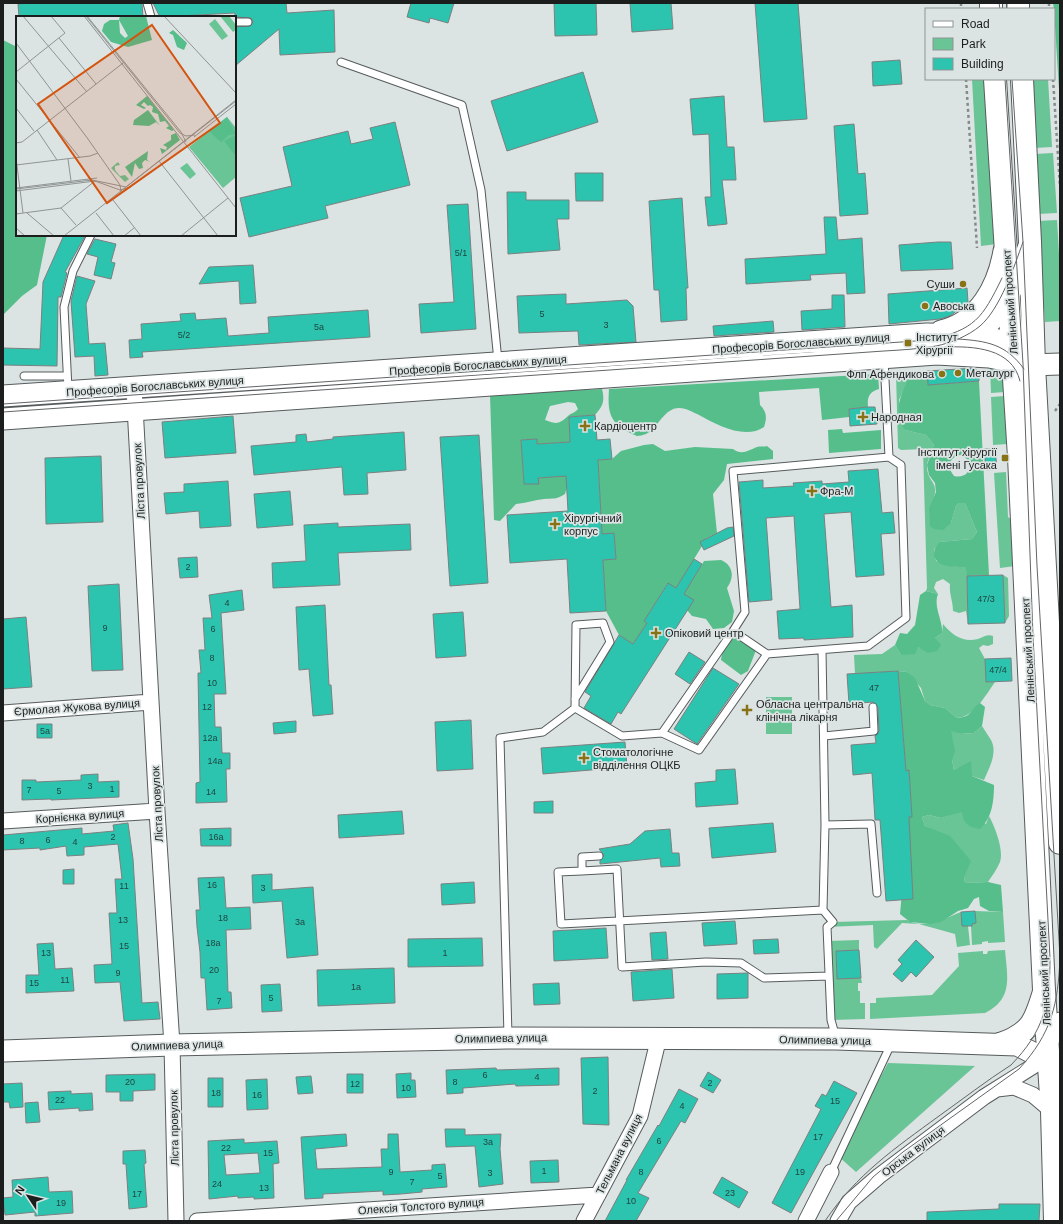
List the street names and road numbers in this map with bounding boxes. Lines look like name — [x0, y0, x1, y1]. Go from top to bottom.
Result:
street label: Ленінський проспект — [1000, 249, 1020, 355]
street label: Професорів Богославських вулиця — [712, 331, 890, 355]
street label: Професорів Богославських вулиця — [389, 353, 567, 377]
street label: Професорів Богославських вулиця — [66, 374, 244, 398]
street label: Ліста провулок — [131, 443, 147, 519]
street label: Ленінський проспект — [1019, 597, 1037, 703]
street label: Єрмолая Жукова вулиця — [14, 697, 140, 717]
street label: Ліста провулок — [149, 766, 165, 842]
street label: Корнієнка вулиця — [35, 807, 125, 825]
street label: Ленінський проспект — [1035, 920, 1053, 1026]
street label: Олимпиева улица — [455, 1031, 548, 1045]
street label: Олимпиева улица — [779, 1033, 872, 1047]
street label: Олимпиева улица — [131, 1037, 224, 1053]
street label: Ліста провулок — [167, 1090, 181, 1166]
street label: Тельмана вулиця — [594, 1112, 644, 1196]
street label: Орська вулиця — [879, 1123, 947, 1179]
street label: Олексія Толстого вулиця — [358, 1196, 484, 1216]

